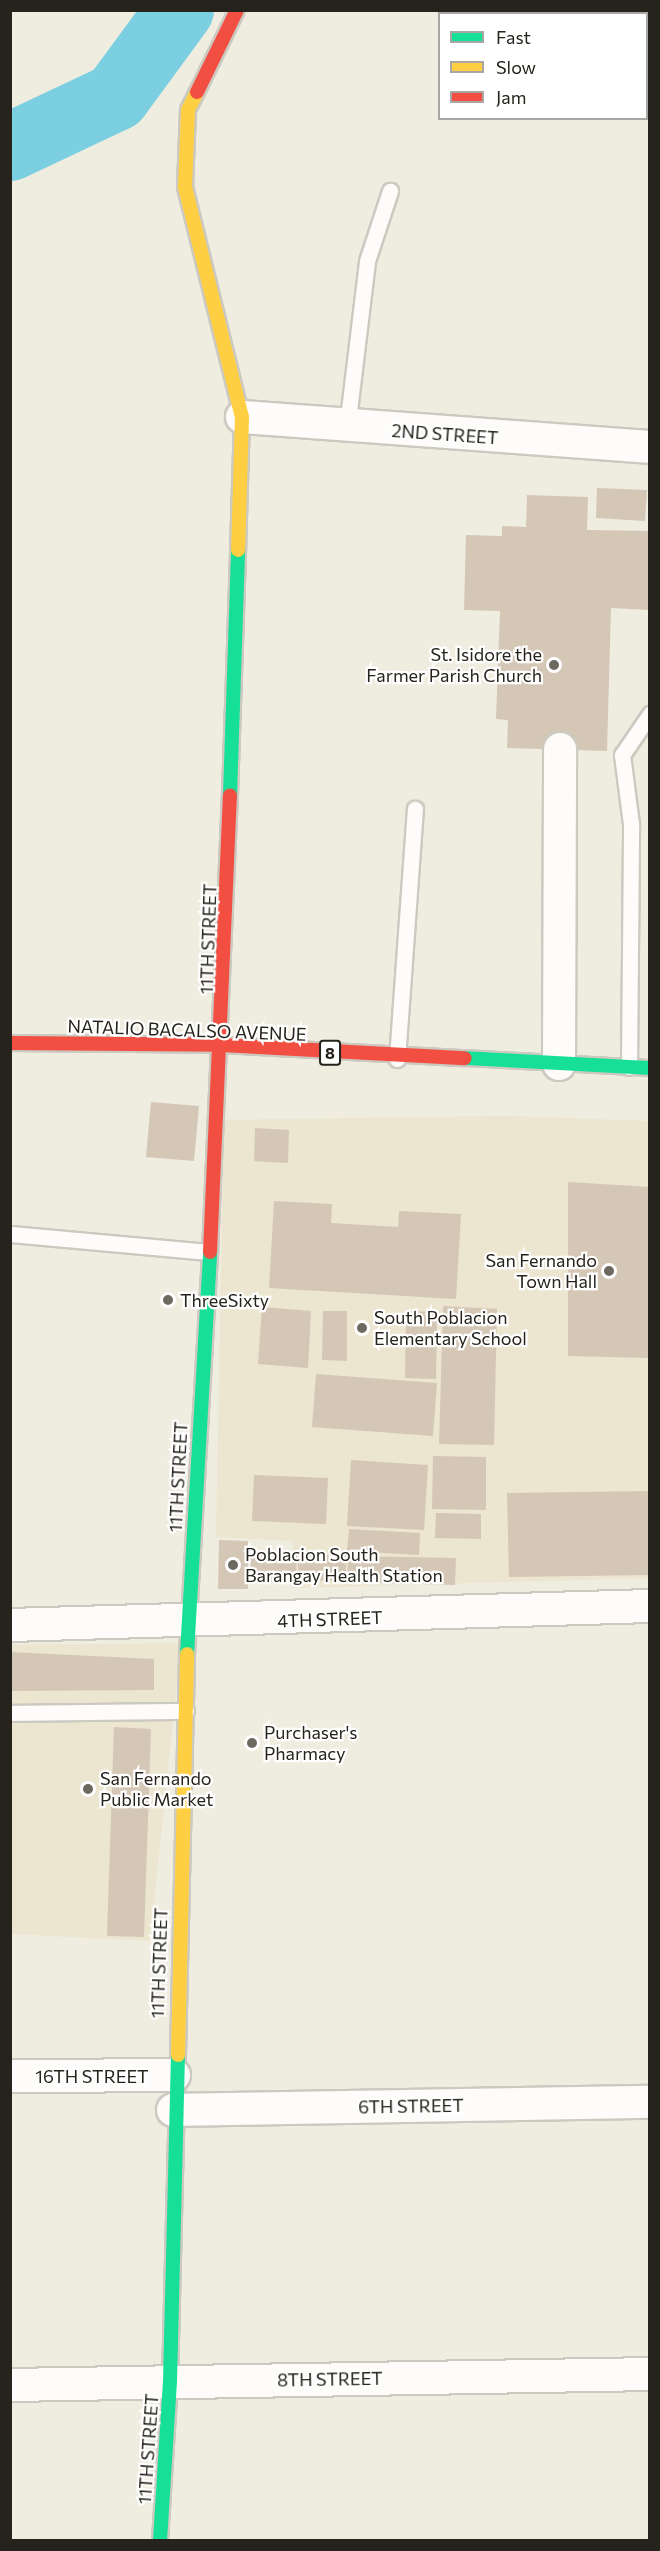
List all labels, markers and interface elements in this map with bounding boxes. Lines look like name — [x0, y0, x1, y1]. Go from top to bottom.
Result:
legend — [438, 12, 648, 120]
text: Fast — [496, 26, 531, 48]
text: Slow — [496, 56, 536, 78]
text: Jam — [496, 86, 526, 108]
street label: 2ND STREET — [391, 419, 499, 449]
place label: St. Isidore the Farmer Parish Church — [366, 644, 542, 686]
marker: St. Isidore the Farmer Parish Church — [547, 658, 561, 672]
street label: 11TH STREET — [195, 883, 221, 995]
street label: NATALIO BACALSO AVENUE — [67, 1015, 307, 1045]
road number: 8 — [318, 1040, 342, 1066]
place label: San Fernando Town Hall — [485, 1250, 597, 1292]
marker: San Fernando Town Hall — [602, 1264, 616, 1278]
place label: ThreeSixty — [180, 1289, 269, 1311]
marker: ThreeSixty — [161, 1293, 175, 1307]
place label: South Poblacion Elementary School — [374, 1307, 527, 1350]
marker: South Poblacion Elementary School — [355, 1321, 369, 1335]
street label: 11TH STREET — [164, 1421, 192, 1533]
place label: Poblacion South Barangay Health Station — [245, 1544, 443, 1586]
marker: Poblacion South Barangay Health Station — [226, 1558, 240, 1572]
street label: 4TH STREET — [277, 1606, 383, 1632]
place label: Purchaser's Pharmacy — [264, 1722, 358, 1764]
marker: Purchaser's Pharmacy — [245, 1736, 259, 1750]
place label: San Fernando Public Market — [100, 1768, 213, 1810]
marker: San Fernando Public Market — [81, 1782, 95, 1796]
street label: 11TH STREET — [146, 1907, 172, 2019]
street label: 16TH STREET — [35, 2065, 149, 2087]
street label: 6TH STREET — [358, 2094, 464, 2118]
street label: 8TH STREET — [277, 2367, 383, 2391]
street label: 11TH STREET — [133, 2393, 163, 2505]

